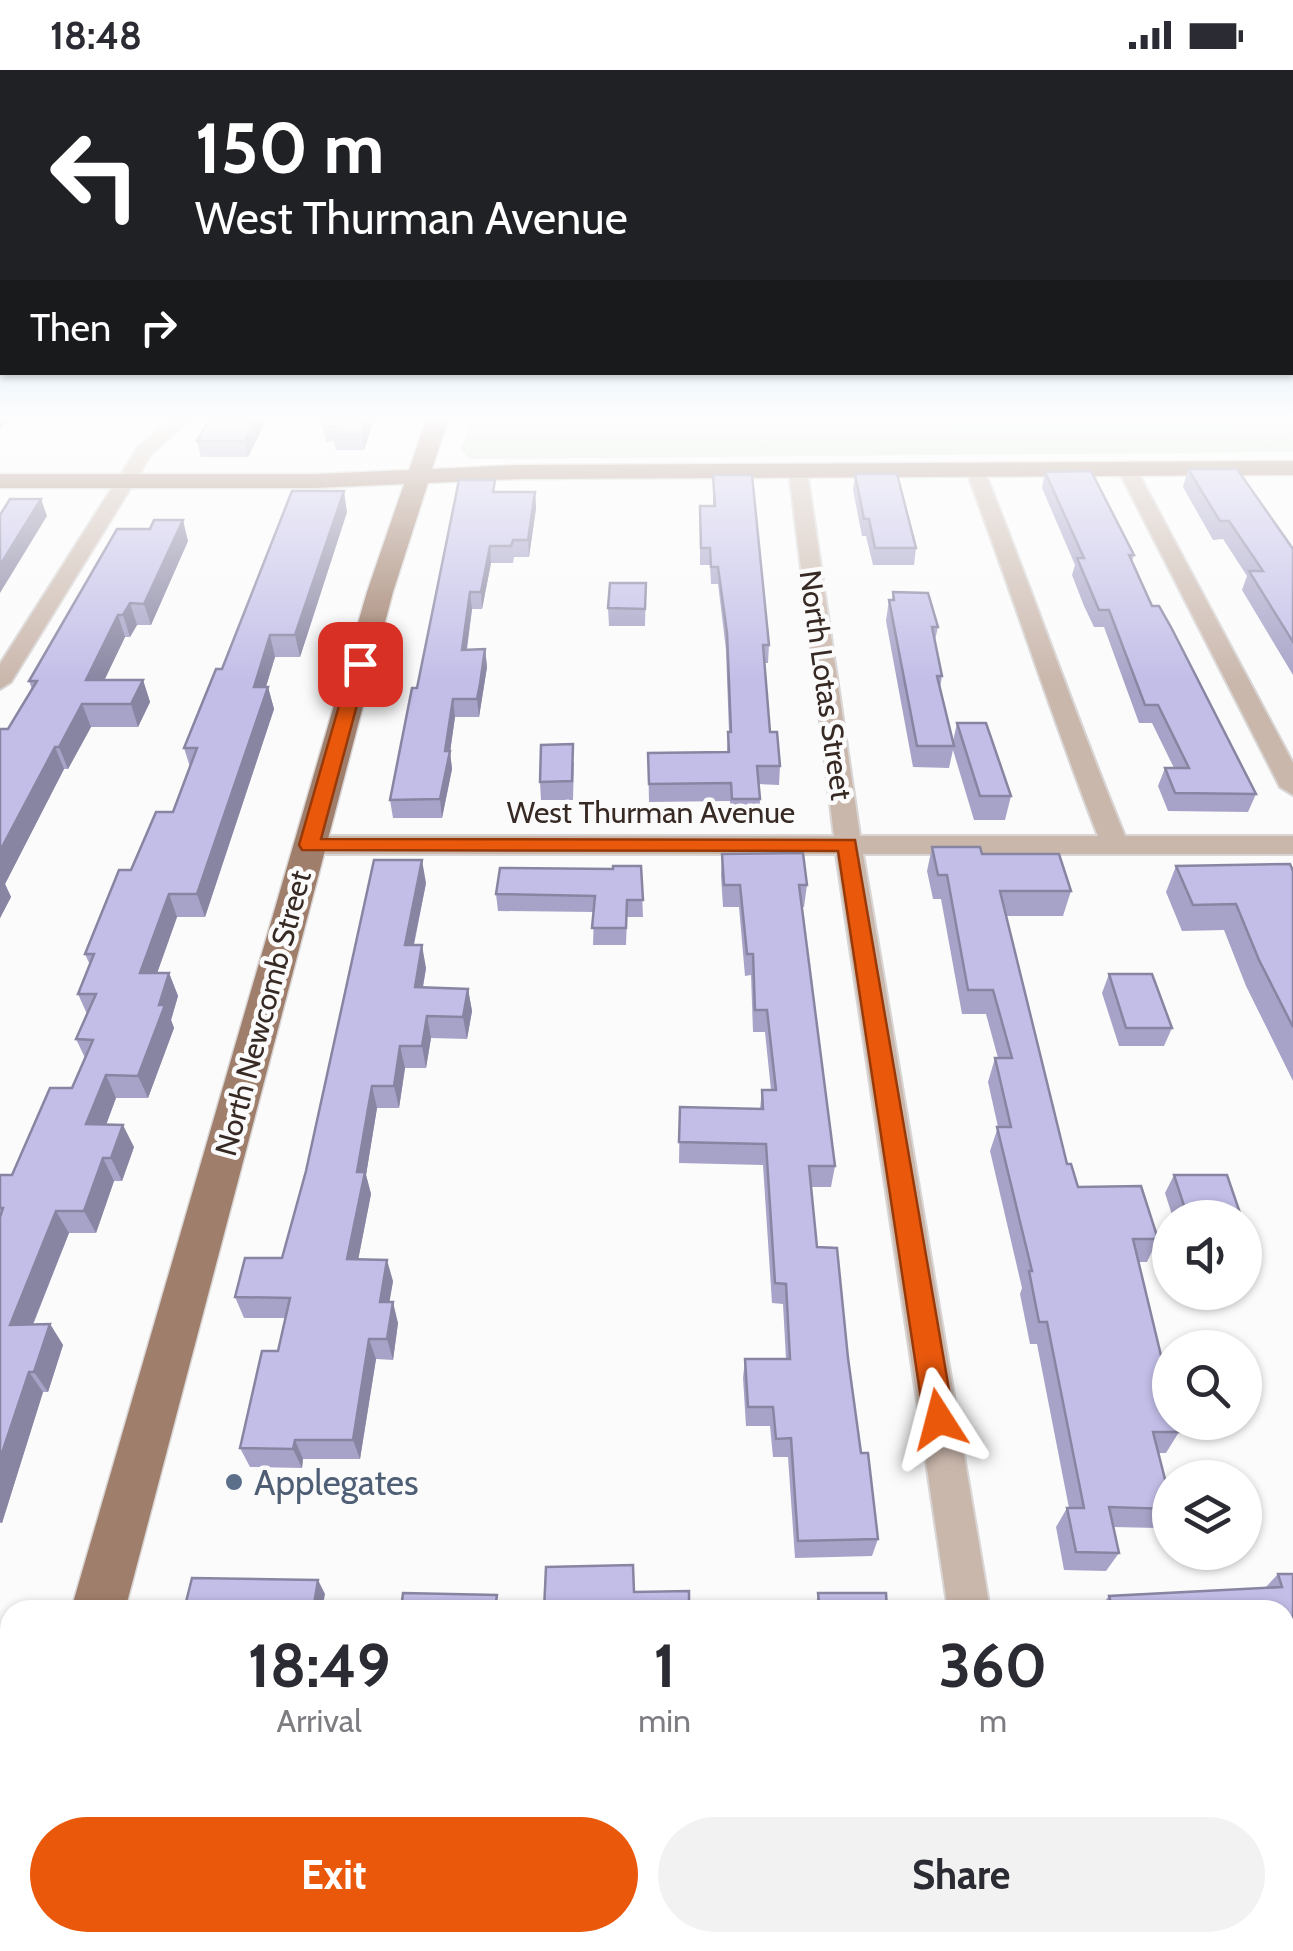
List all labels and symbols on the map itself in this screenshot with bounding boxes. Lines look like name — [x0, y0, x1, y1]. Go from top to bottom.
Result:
street label: North Lotas Street — [792, 568, 860, 802]
pin — [318, 622, 403, 707]
street label: West Thurman Avenue — [507, 794, 795, 831]
street label: North Newcomb Street — [207, 866, 319, 1160]
position arrow — [887, 1367, 991, 1471]
place label: Applegates — [254, 1461, 419, 1504]
marker: Applegates — [223, 1471, 245, 1493]

